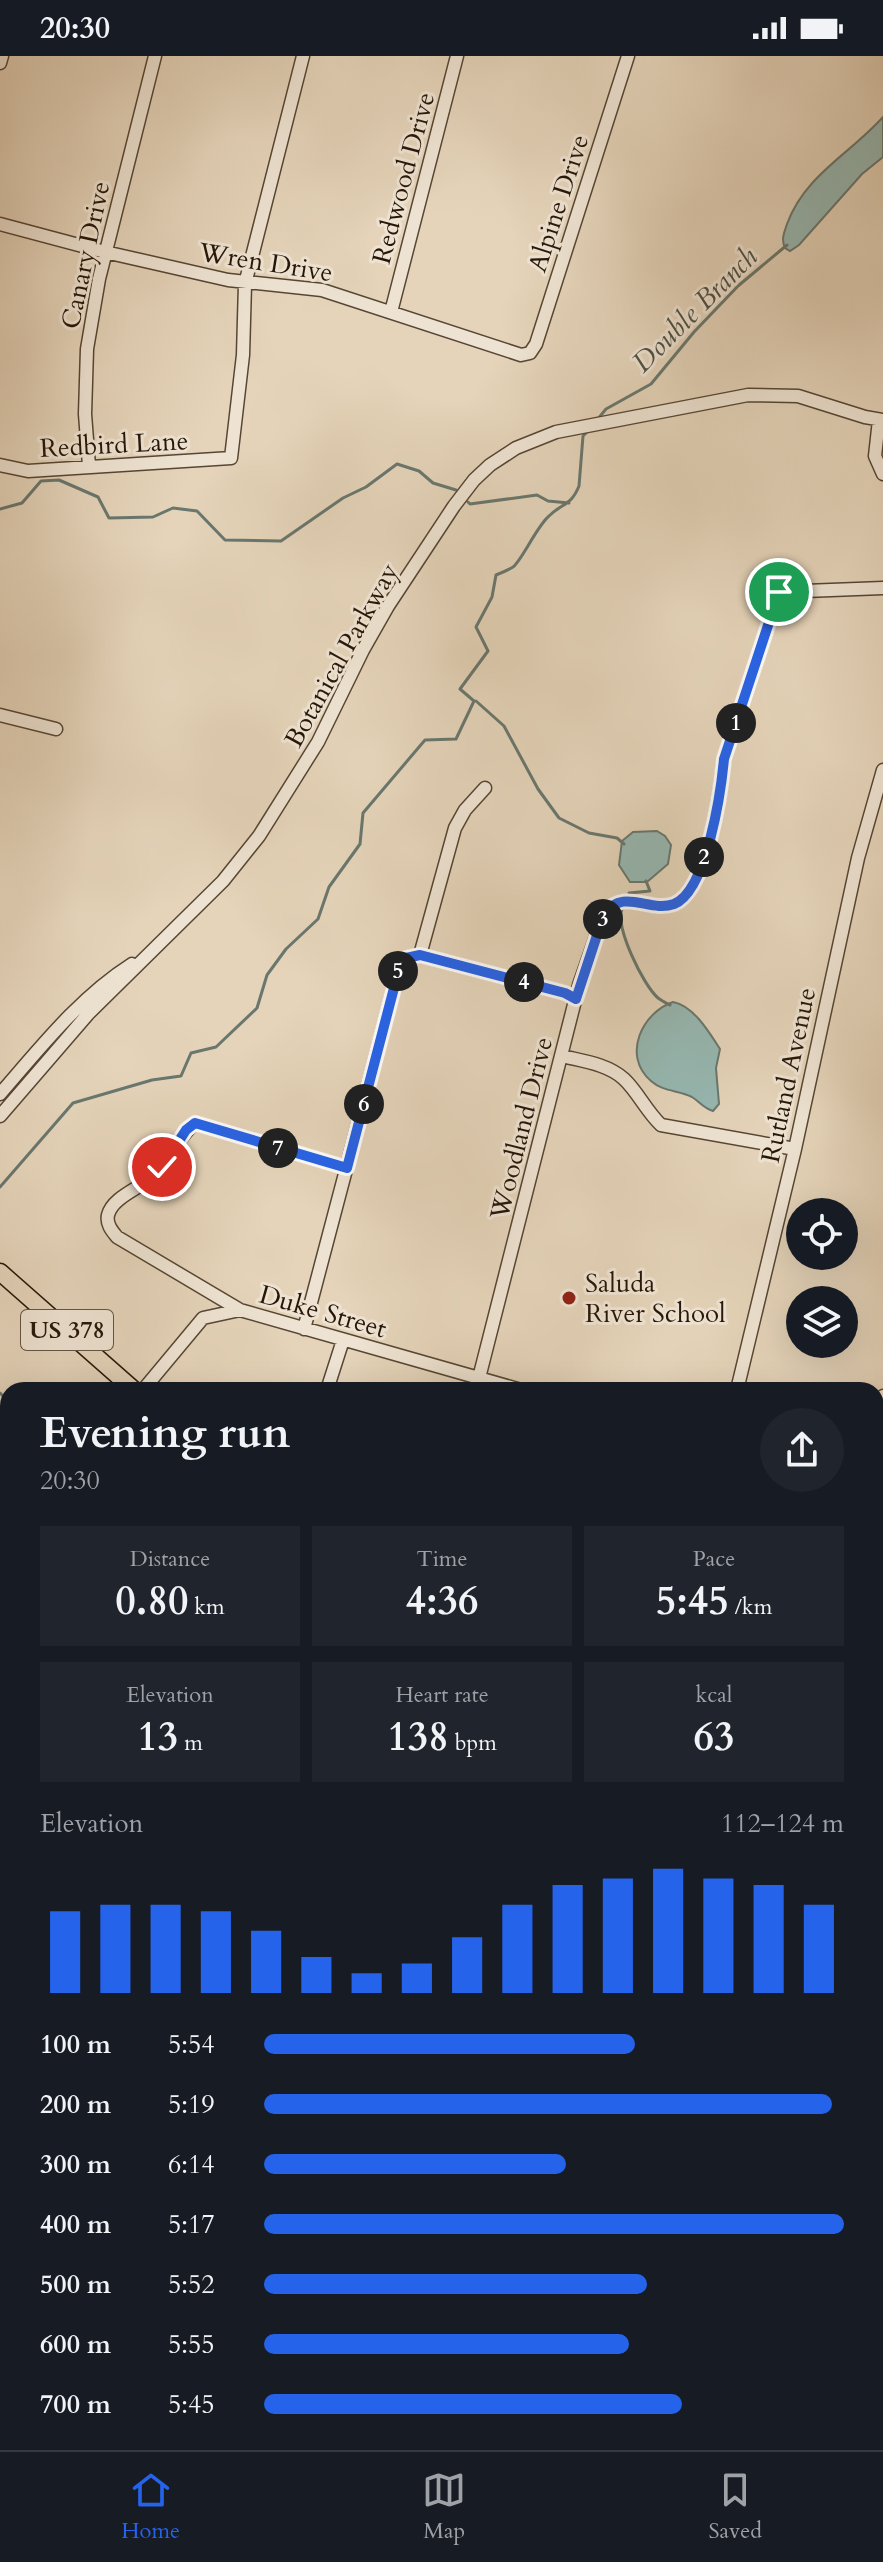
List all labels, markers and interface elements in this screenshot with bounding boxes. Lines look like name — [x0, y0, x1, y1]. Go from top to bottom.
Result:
text: 20:30 — [40, 8, 110, 49]
street label: Redwood Drive — [364, 88, 443, 268]
street label: Alpine Drive — [520, 130, 597, 276]
street label: Canary Drive — [53, 178, 118, 332]
street label: Wren Drive — [196, 235, 335, 290]
water label: Double Branch — [624, 238, 766, 381]
street label: Redbird Lane — [39, 423, 189, 466]
street label: Botanical Parkway — [276, 557, 407, 754]
pin — [745, 558, 813, 626]
icon: arrive — [757, 570, 801, 614]
pin: 1 — [716, 703, 756, 743]
text: 1 — [730, 708, 742, 738]
pin: 2 — [684, 837, 724, 877]
text: 2 — [698, 842, 710, 872]
pin: 3 — [583, 899, 623, 939]
text: 3 — [597, 904, 609, 934]
pin: 5 — [378, 951, 418, 991]
text: 5 — [392, 956, 404, 986]
pin: 4 — [504, 962, 544, 1002]
text: 4 — [518, 967, 530, 997]
street label: Rutland Avenue — [753, 984, 824, 1166]
street label: Woodland Drive — [482, 1033, 561, 1224]
pin: 6 — [344, 1084, 384, 1124]
text: 6 — [358, 1089, 370, 1119]
pin: 7 — [258, 1128, 298, 1168]
pin — [128, 1133, 196, 1201]
text: 7 — [272, 1133, 284, 1163]
icon: check — [140, 1145, 184, 1189]
map controls — [786, 1198, 858, 1358]
button: locate — [786, 1198, 858, 1270]
place label: Saluda River School — [585, 1266, 726, 1331]
street label: Duke Street — [255, 1277, 390, 1346]
button: layers — [786, 1286, 858, 1358]
marker: Saluda River School — [560, 1289, 578, 1307]
road number: US 378 — [21, 1310, 113, 1350]
text: Evening run — [40, 1403, 290, 1463]
button: share — [760, 1408, 844, 1492]
text: 20:30 — [40, 1463, 100, 1498]
text: Distance — [130, 1544, 210, 1574]
text: Time — [417, 1544, 467, 1574]
text: Pace — [693, 1544, 735, 1574]
text: 0.80 — [115, 1574, 188, 1629]
text: 4:36 — [405, 1574, 479, 1629]
text: 5:45 — [656, 1574, 729, 1629]
text: km — [188, 1592, 225, 1622]
text: /km — [729, 1592, 772, 1622]
text: Elevation — [126, 1680, 214, 1710]
text: Heart rate — [395, 1680, 489, 1710]
text: kcal — [696, 1680, 732, 1710]
text: 13 — [137, 1710, 178, 1765]
text: 138 — [387, 1710, 449, 1765]
text: 63 — [694, 1710, 734, 1765]
text: m — [178, 1728, 203, 1758]
text: bpm — [449, 1728, 497, 1758]
text: Elevation — [40, 1806, 143, 1841]
text: 112–124 m — [721, 1806, 844, 1841]
text: 100 m — [40, 2027, 111, 2062]
text: 5:54 — [168, 2027, 215, 2062]
text: 200 m — [40, 2087, 111, 2122]
text: 5:19 — [168, 2087, 215, 2122]
text: 300 m — [40, 2147, 111, 2182]
text: 6:14 — [168, 2147, 215, 2182]
text: 400 m — [40, 2207, 111, 2242]
text: 5:17 — [168, 2207, 215, 2242]
text: 500 m — [40, 2267, 111, 2302]
text: 5:52 — [168, 2267, 215, 2302]
text: 600 m — [40, 2327, 111, 2362]
text: 5:55 — [168, 2327, 215, 2362]
text: 700 m — [40, 2387, 111, 2422]
text: 5:45 — [168, 2387, 215, 2422]
tab: Home — [121, 2468, 180, 2546]
tab: Map — [422, 2468, 466, 2546]
tab: Saved — [709, 2468, 762, 2546]

